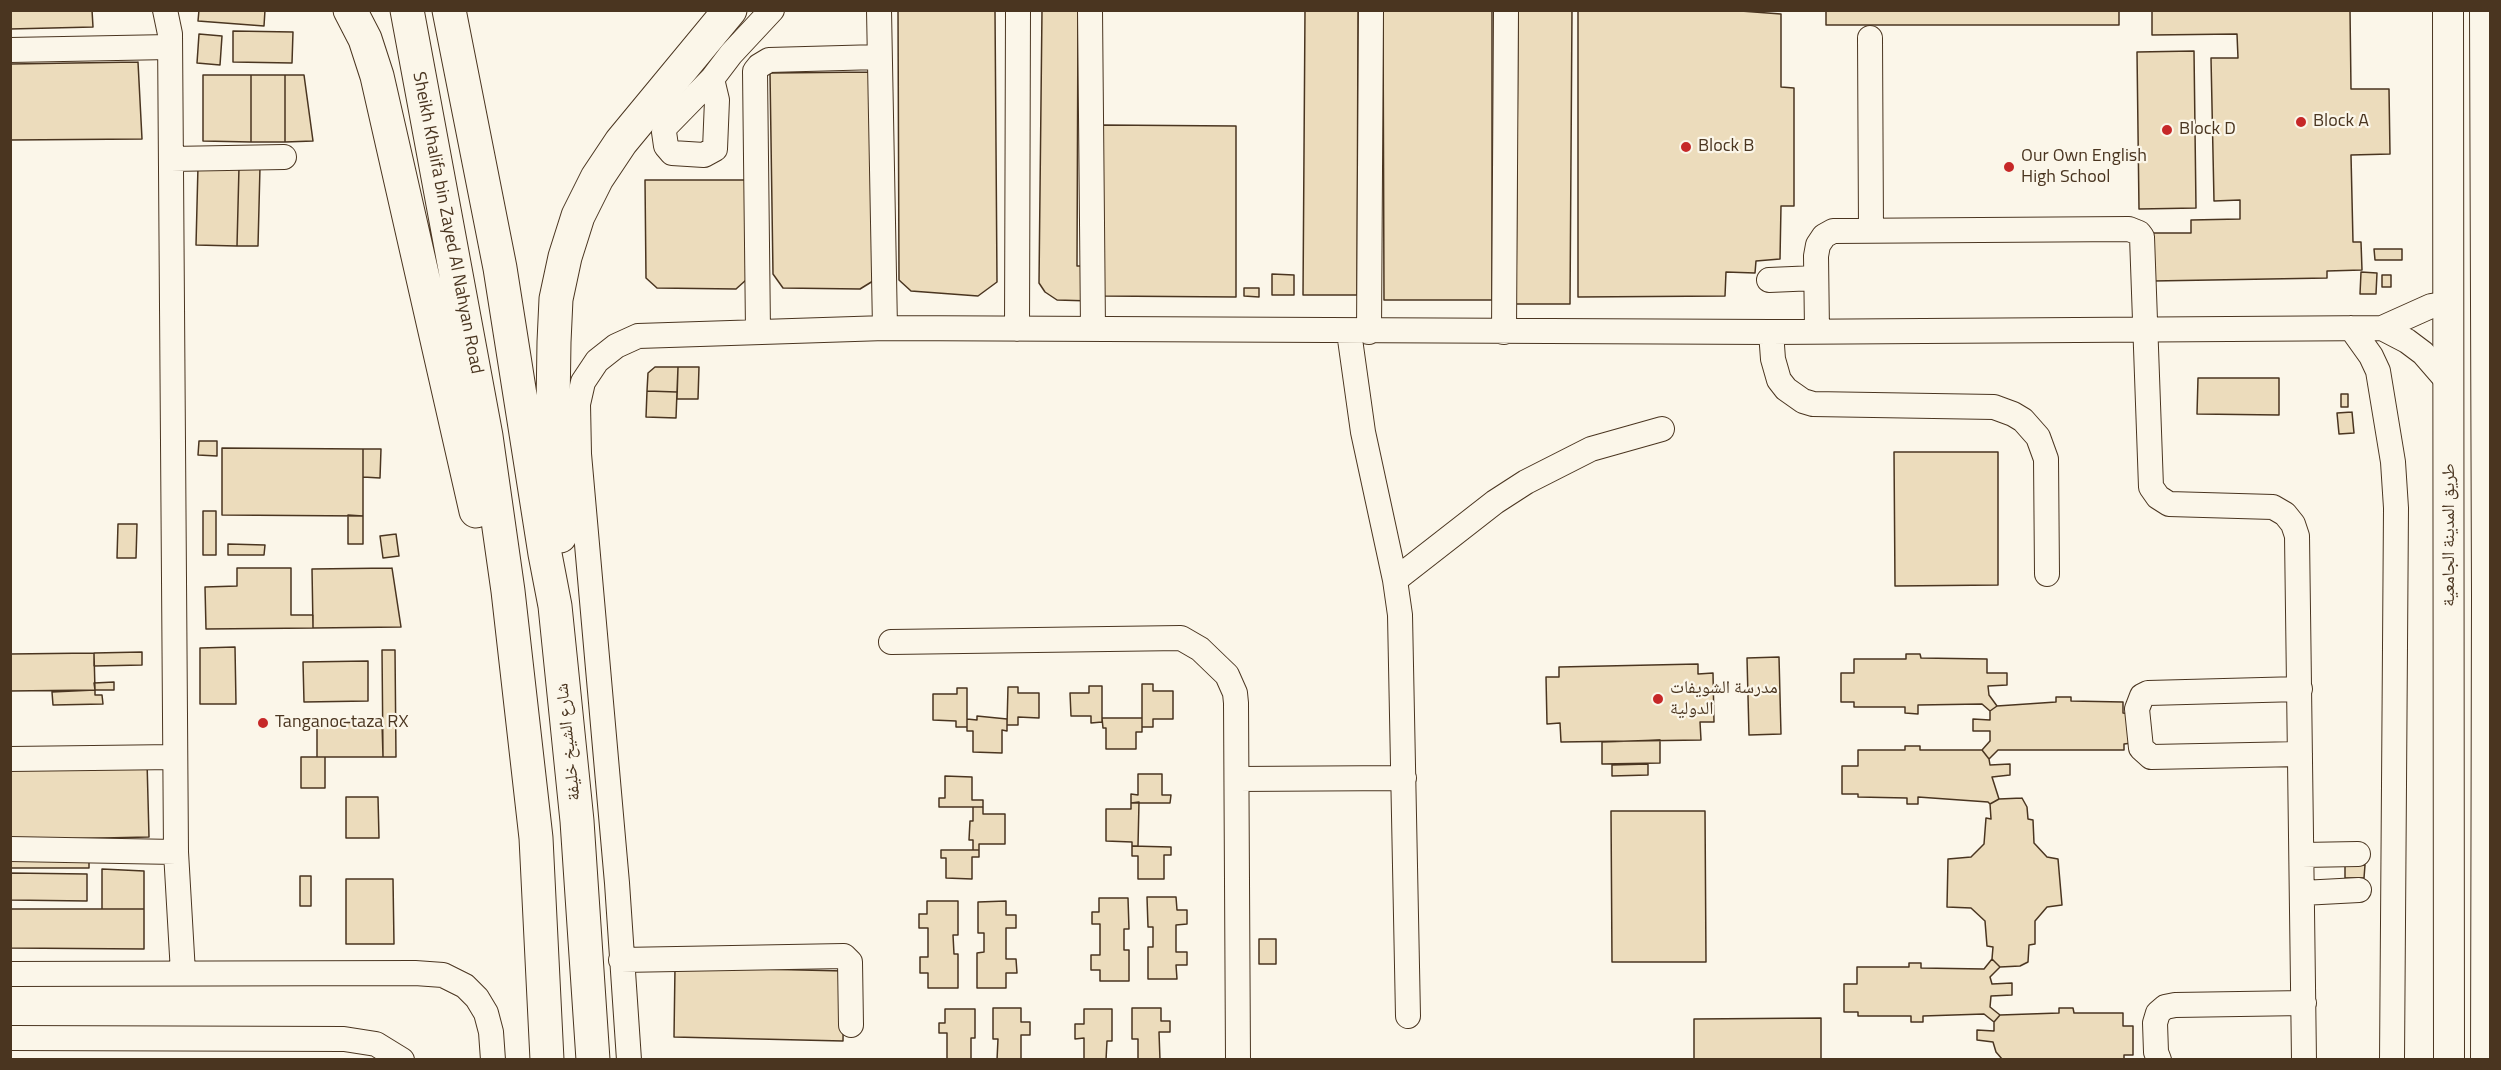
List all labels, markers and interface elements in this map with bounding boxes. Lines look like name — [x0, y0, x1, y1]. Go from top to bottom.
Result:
street label: Sheikh Khalifa bin Zayed Al Nahyan Road — [407, 70, 487, 376]
place label: Block A — [2313, 111, 2369, 133]
marker: Block A — [2294, 115, 2308, 129]
place label: Block D — [2179, 119, 2236, 141]
marker: Block D — [2160, 123, 2174, 137]
place label: Block B — [1698, 136, 1754, 158]
marker: Block B — [1679, 140, 1693, 154]
place label: Our Own English High School — [2021, 146, 2147, 188]
marker: Our Own English High School — [2002, 160, 2016, 174]
street label: طريق المدينة الجامعية — [2439, 463, 2461, 607]
place label: مدرسة الشويفات الدولية — [1670, 678, 1778, 720]
street label: شارع الشيخ خليفة — [552, 682, 586, 802]
marker: مدرسة الشويفات الدولية — [1651, 692, 1665, 706]
place label: Tanganoc taza RX — [275, 712, 408, 734]
marker: Tanganoc taza RX — [256, 716, 270, 730]

